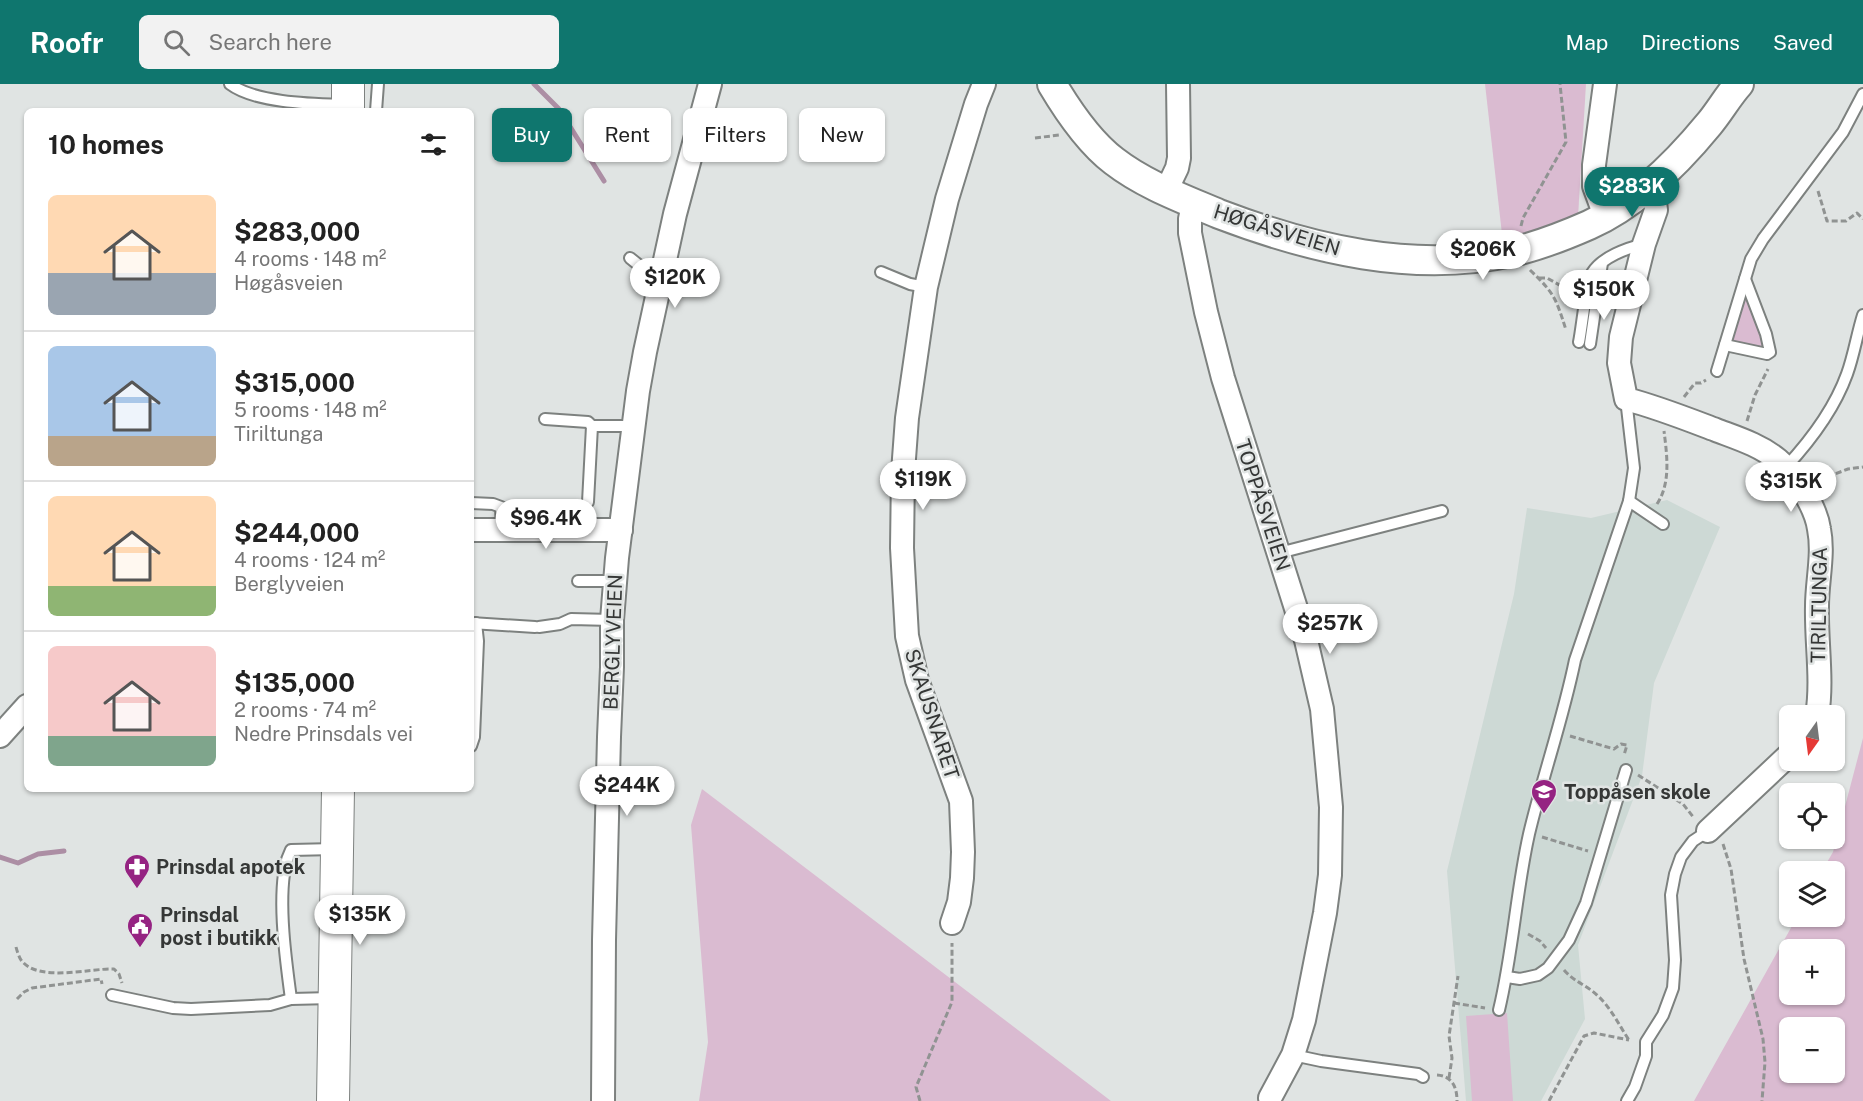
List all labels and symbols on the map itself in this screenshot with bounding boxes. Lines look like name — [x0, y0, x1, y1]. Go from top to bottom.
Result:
pin: $283K — [1590, 167, 1674, 218]
street label: HØGÅSVEIEN — [1211, 197, 1344, 261]
pin: $206K — [1441, 230, 1525, 281]
pin: $120K — [633, 258, 717, 309]
pin: $150K — [1562, 270, 1646, 321]
street label: TOPPÅSVEIEN — [1230, 436, 1297, 574]
pin: $119K — [881, 460, 965, 511]
pin: $315K — [1749, 462, 1833, 513]
pin: $96.4K — [497, 499, 595, 550]
street label: TIRILTUNGA — [1806, 547, 1832, 663]
street label: BERGLYVEIEN — [599, 574, 627, 710]
pin: $257K — [1288, 604, 1372, 655]
street label: SKAUSNARET — [900, 646, 964, 782]
north arrow — [1779, 705, 1845, 771]
pin: $244K — [585, 766, 669, 817]
school or university icon: Toppåsen skole — [1529, 777, 1559, 815]
place label: Toppåsen skole — [1564, 780, 1711, 804]
pharmacy icon: Prinsdal apotek — [122, 852, 152, 890]
place label: Prinsdal apotek — [156, 855, 306, 879]
pin: $135K — [318, 895, 402, 946]
place label: Prinsdal post i butikk — [160, 903, 278, 950]
public building icon: Prinsdal post i butikk — [125, 911, 155, 949]

